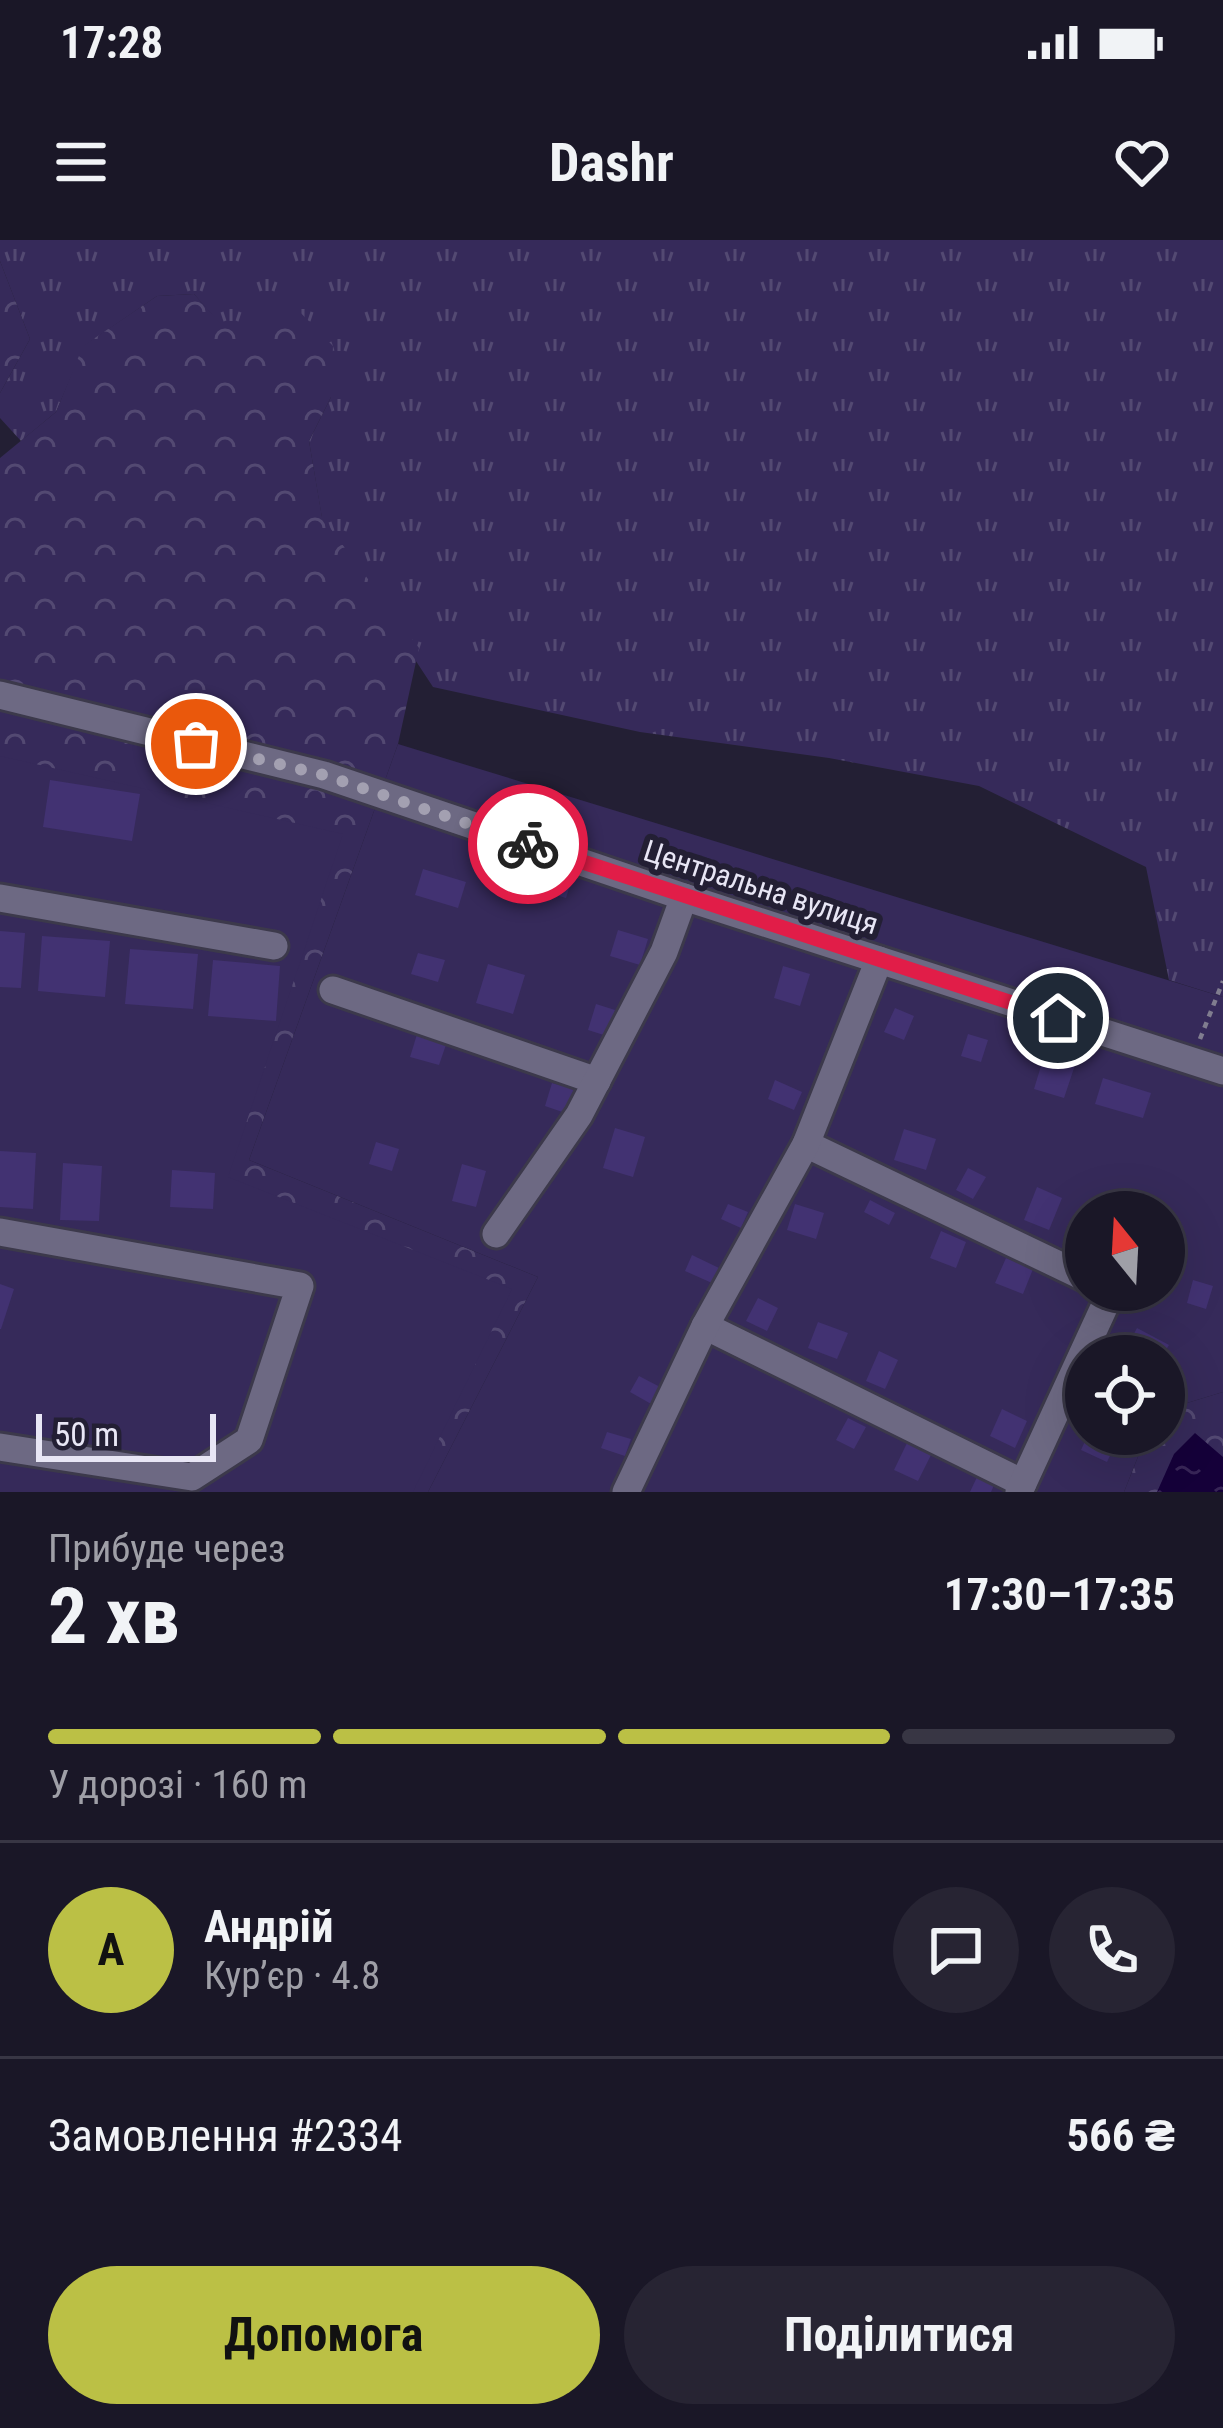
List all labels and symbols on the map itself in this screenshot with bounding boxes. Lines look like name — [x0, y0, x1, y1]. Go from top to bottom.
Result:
pin — [145, 693, 247, 795]
courier — [468, 784, 588, 904]
street label: Центральна вулиця — [639, 833, 883, 941]
pin — [1007, 967, 1109, 1069]
north arrow — [1065, 1191, 1185, 1311]
scale bar — [36, 1408, 216, 1461]

